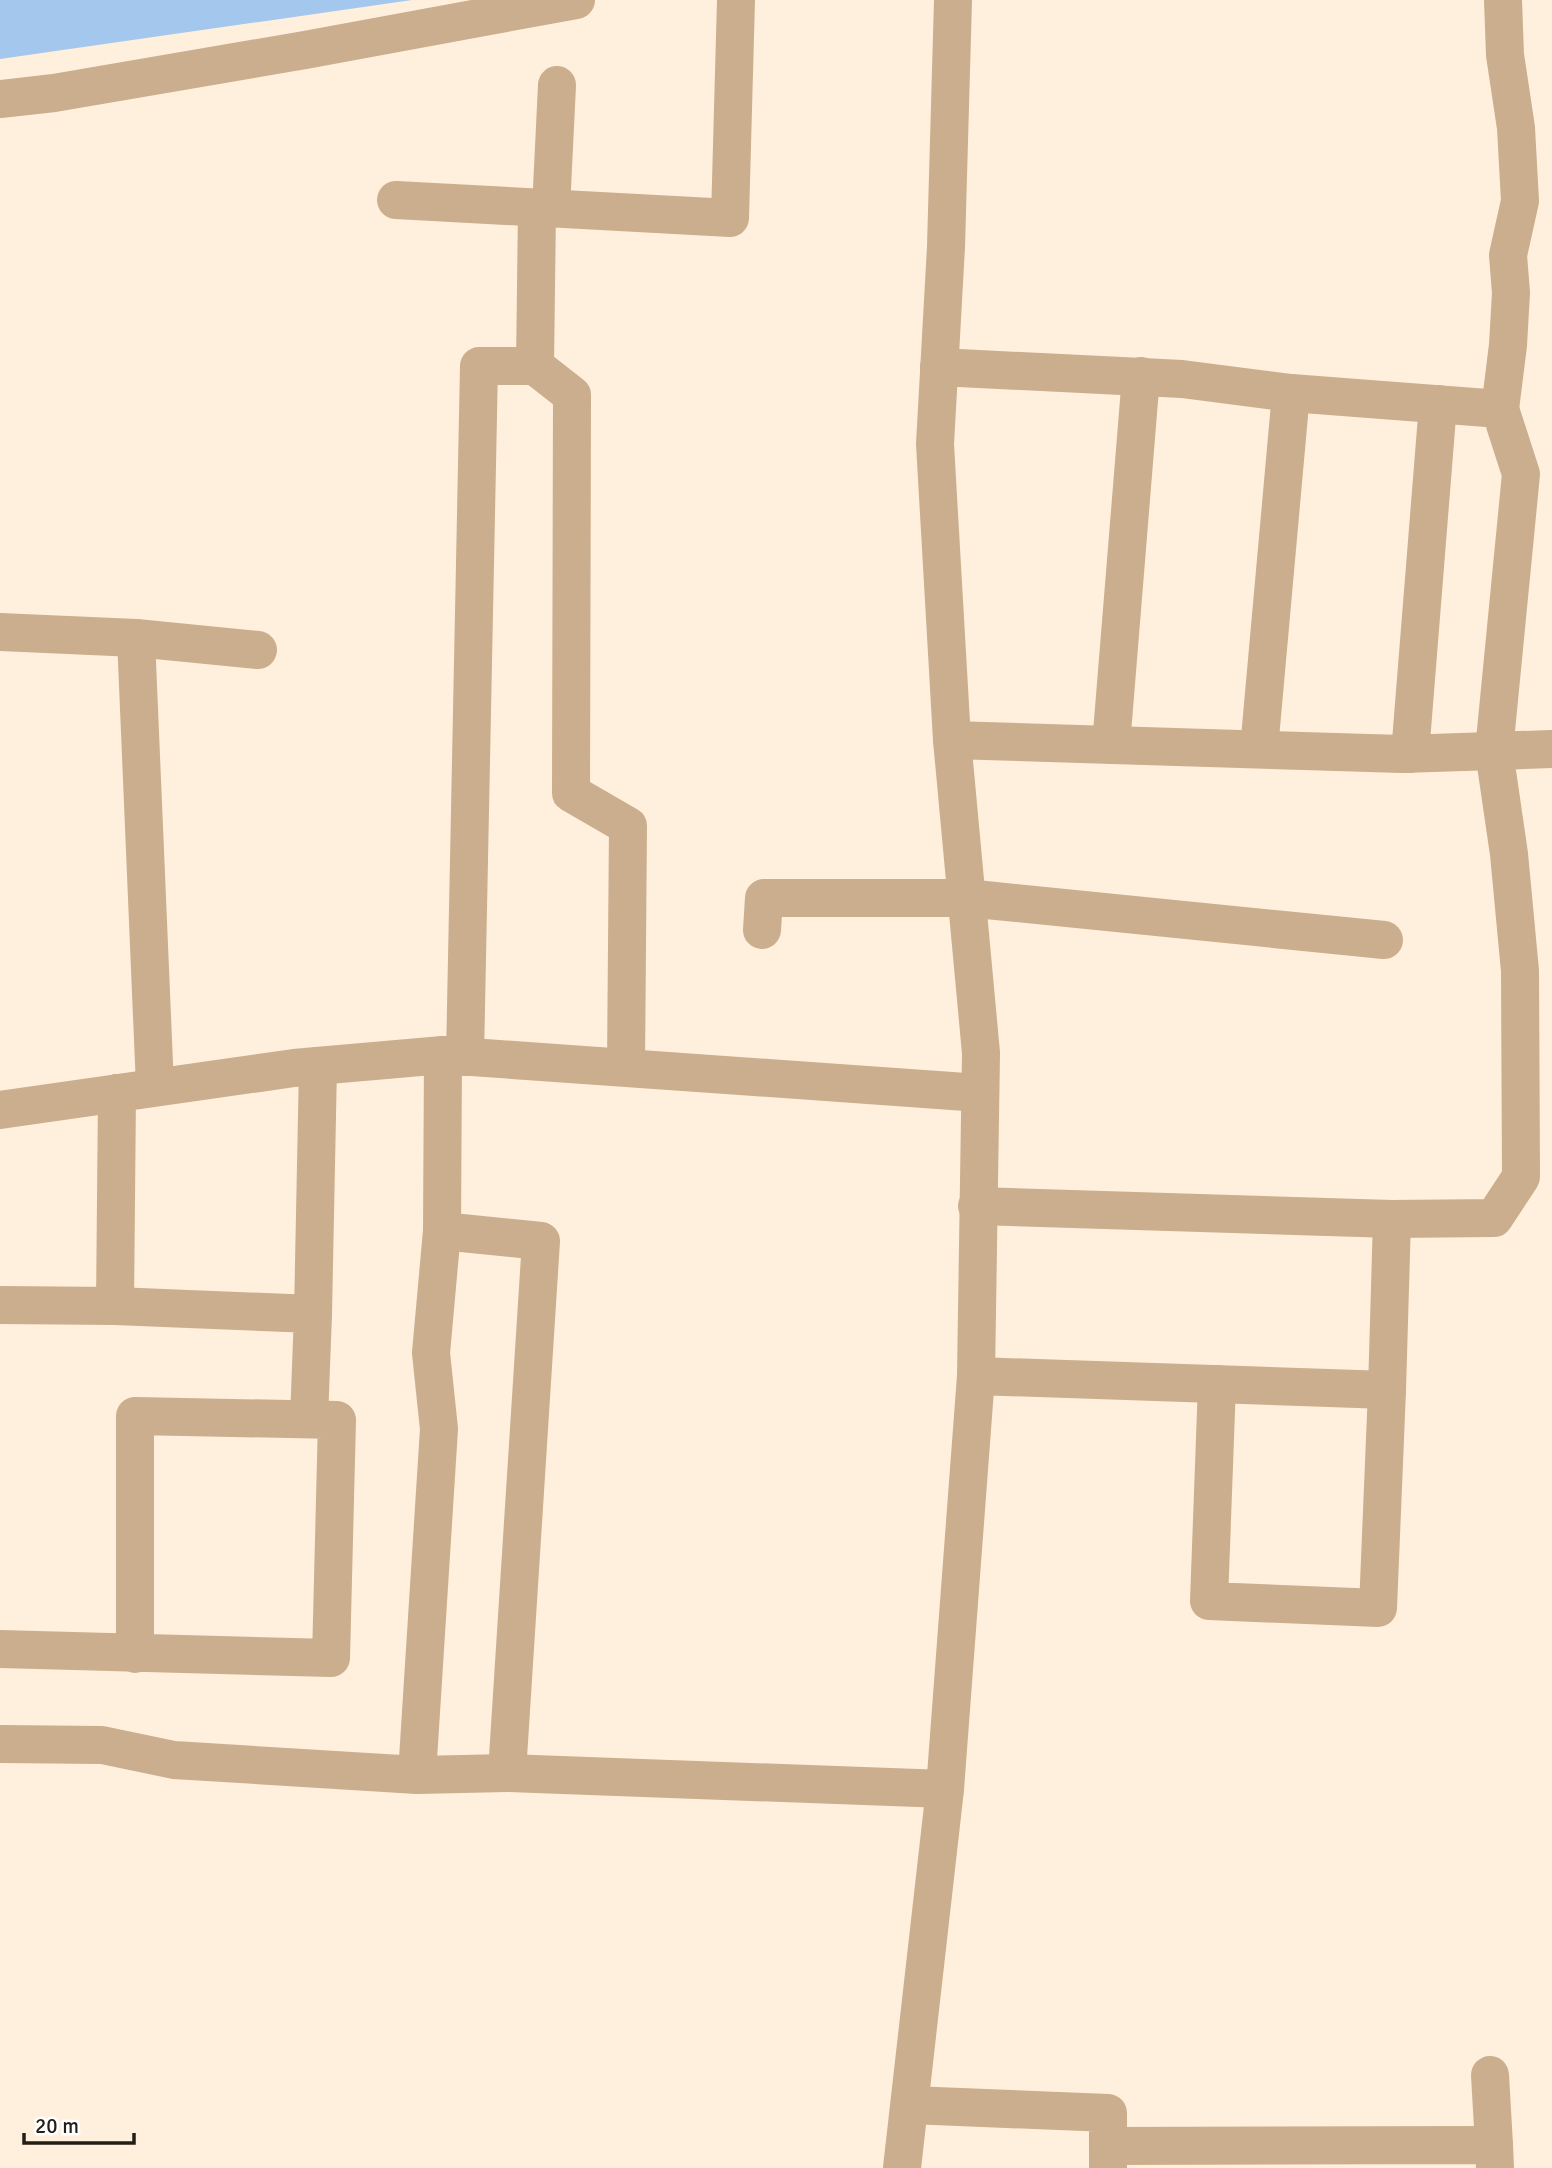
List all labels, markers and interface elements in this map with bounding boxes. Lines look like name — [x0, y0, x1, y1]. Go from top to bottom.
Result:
scale bar — [24, 2102, 135, 2146]
text: 20 m — [35, 2113, 79, 2139]

